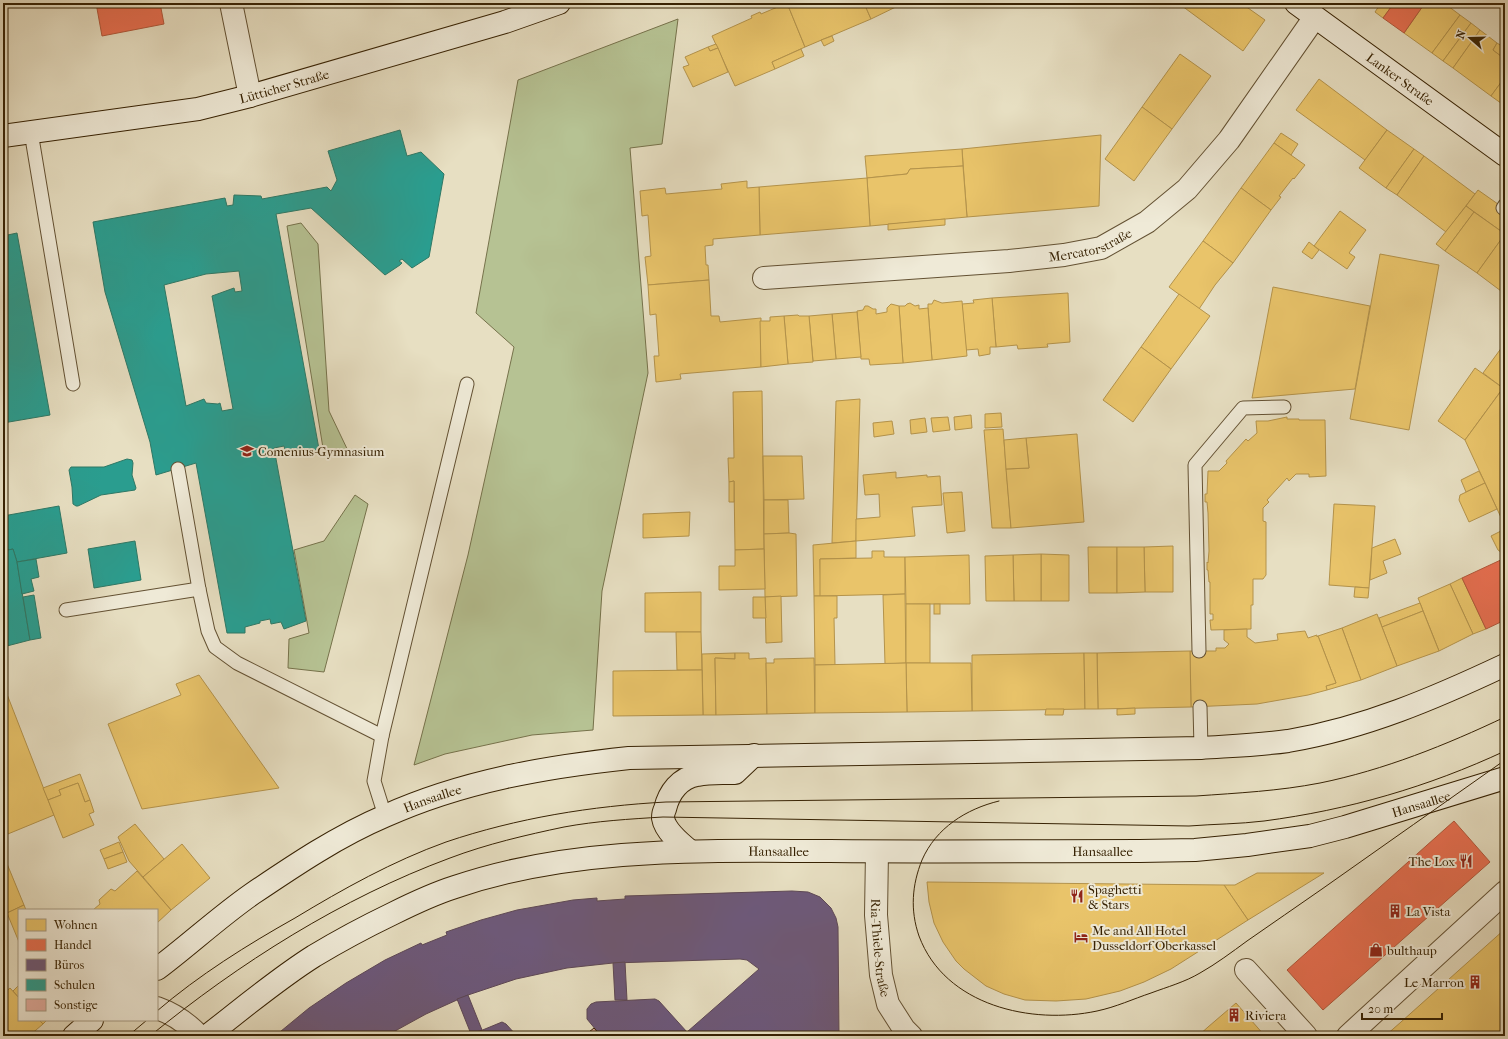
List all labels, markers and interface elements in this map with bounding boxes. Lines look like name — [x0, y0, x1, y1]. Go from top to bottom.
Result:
north arrow — [1450, 18, 1490, 58]
text: N — [1454, 28, 1469, 41]
street label: Lanker Straße — [1364, 50, 1437, 109]
street label: Lütticher Straße — [238, 66, 331, 106]
street label: Mercatorstraße — [1048, 225, 1135, 264]
school or university icon: Comenius-Gymnasium — [239, 443, 255, 459]
place label: Comenius-Gymnasium — [258, 444, 385, 459]
street label: Hansaallee — [401, 781, 464, 815]
street label: Hansaallee — [1390, 787, 1453, 820]
street label: Hansaallee — [748, 843, 810, 858]
street label: Hansaallee — [1072, 844, 1133, 859]
restaurant icon: The Lox — [1458, 853, 1474, 869]
place label: The Lox — [1409, 854, 1455, 869]
place label: Spaghetti & Stars — [1088, 882, 1142, 912]
restaurant icon: Spaghetti & Stars — [1069, 888, 1085, 904]
street label: Ria-Thiele-Straße — [868, 898, 894, 999]
building icon: La Vista — [1387, 903, 1403, 919]
place label: La Vista — [1406, 904, 1451, 919]
legend — [18, 909, 158, 1021]
text: Wohnen — [53, 918, 98, 932]
place label: Me and All Hotel Dusseldorf Oberkassel — [1092, 923, 1217, 953]
hotel icon: Me and All Hotel Dusseldorf Oberkassel — [1073, 929, 1089, 945]
text: Handel — [54, 938, 92, 952]
shop icon: bulthaup — [1368, 942, 1384, 958]
place label: bulthaup — [1386, 943, 1437, 958]
text: Büros — [54, 958, 85, 972]
building icon: Le Marron — [1467, 974, 1483, 990]
place label: Le Marron — [1404, 975, 1464, 990]
text: Schulen — [54, 978, 95, 992]
scale bar — [1362, 995, 1442, 1021]
text: Sonstige — [54, 998, 98, 1012]
text: 20 m — [1368, 1002, 1393, 1016]
building icon: Riviera — [1226, 1007, 1242, 1023]
place label: Riviera — [1245, 1008, 1287, 1023]

